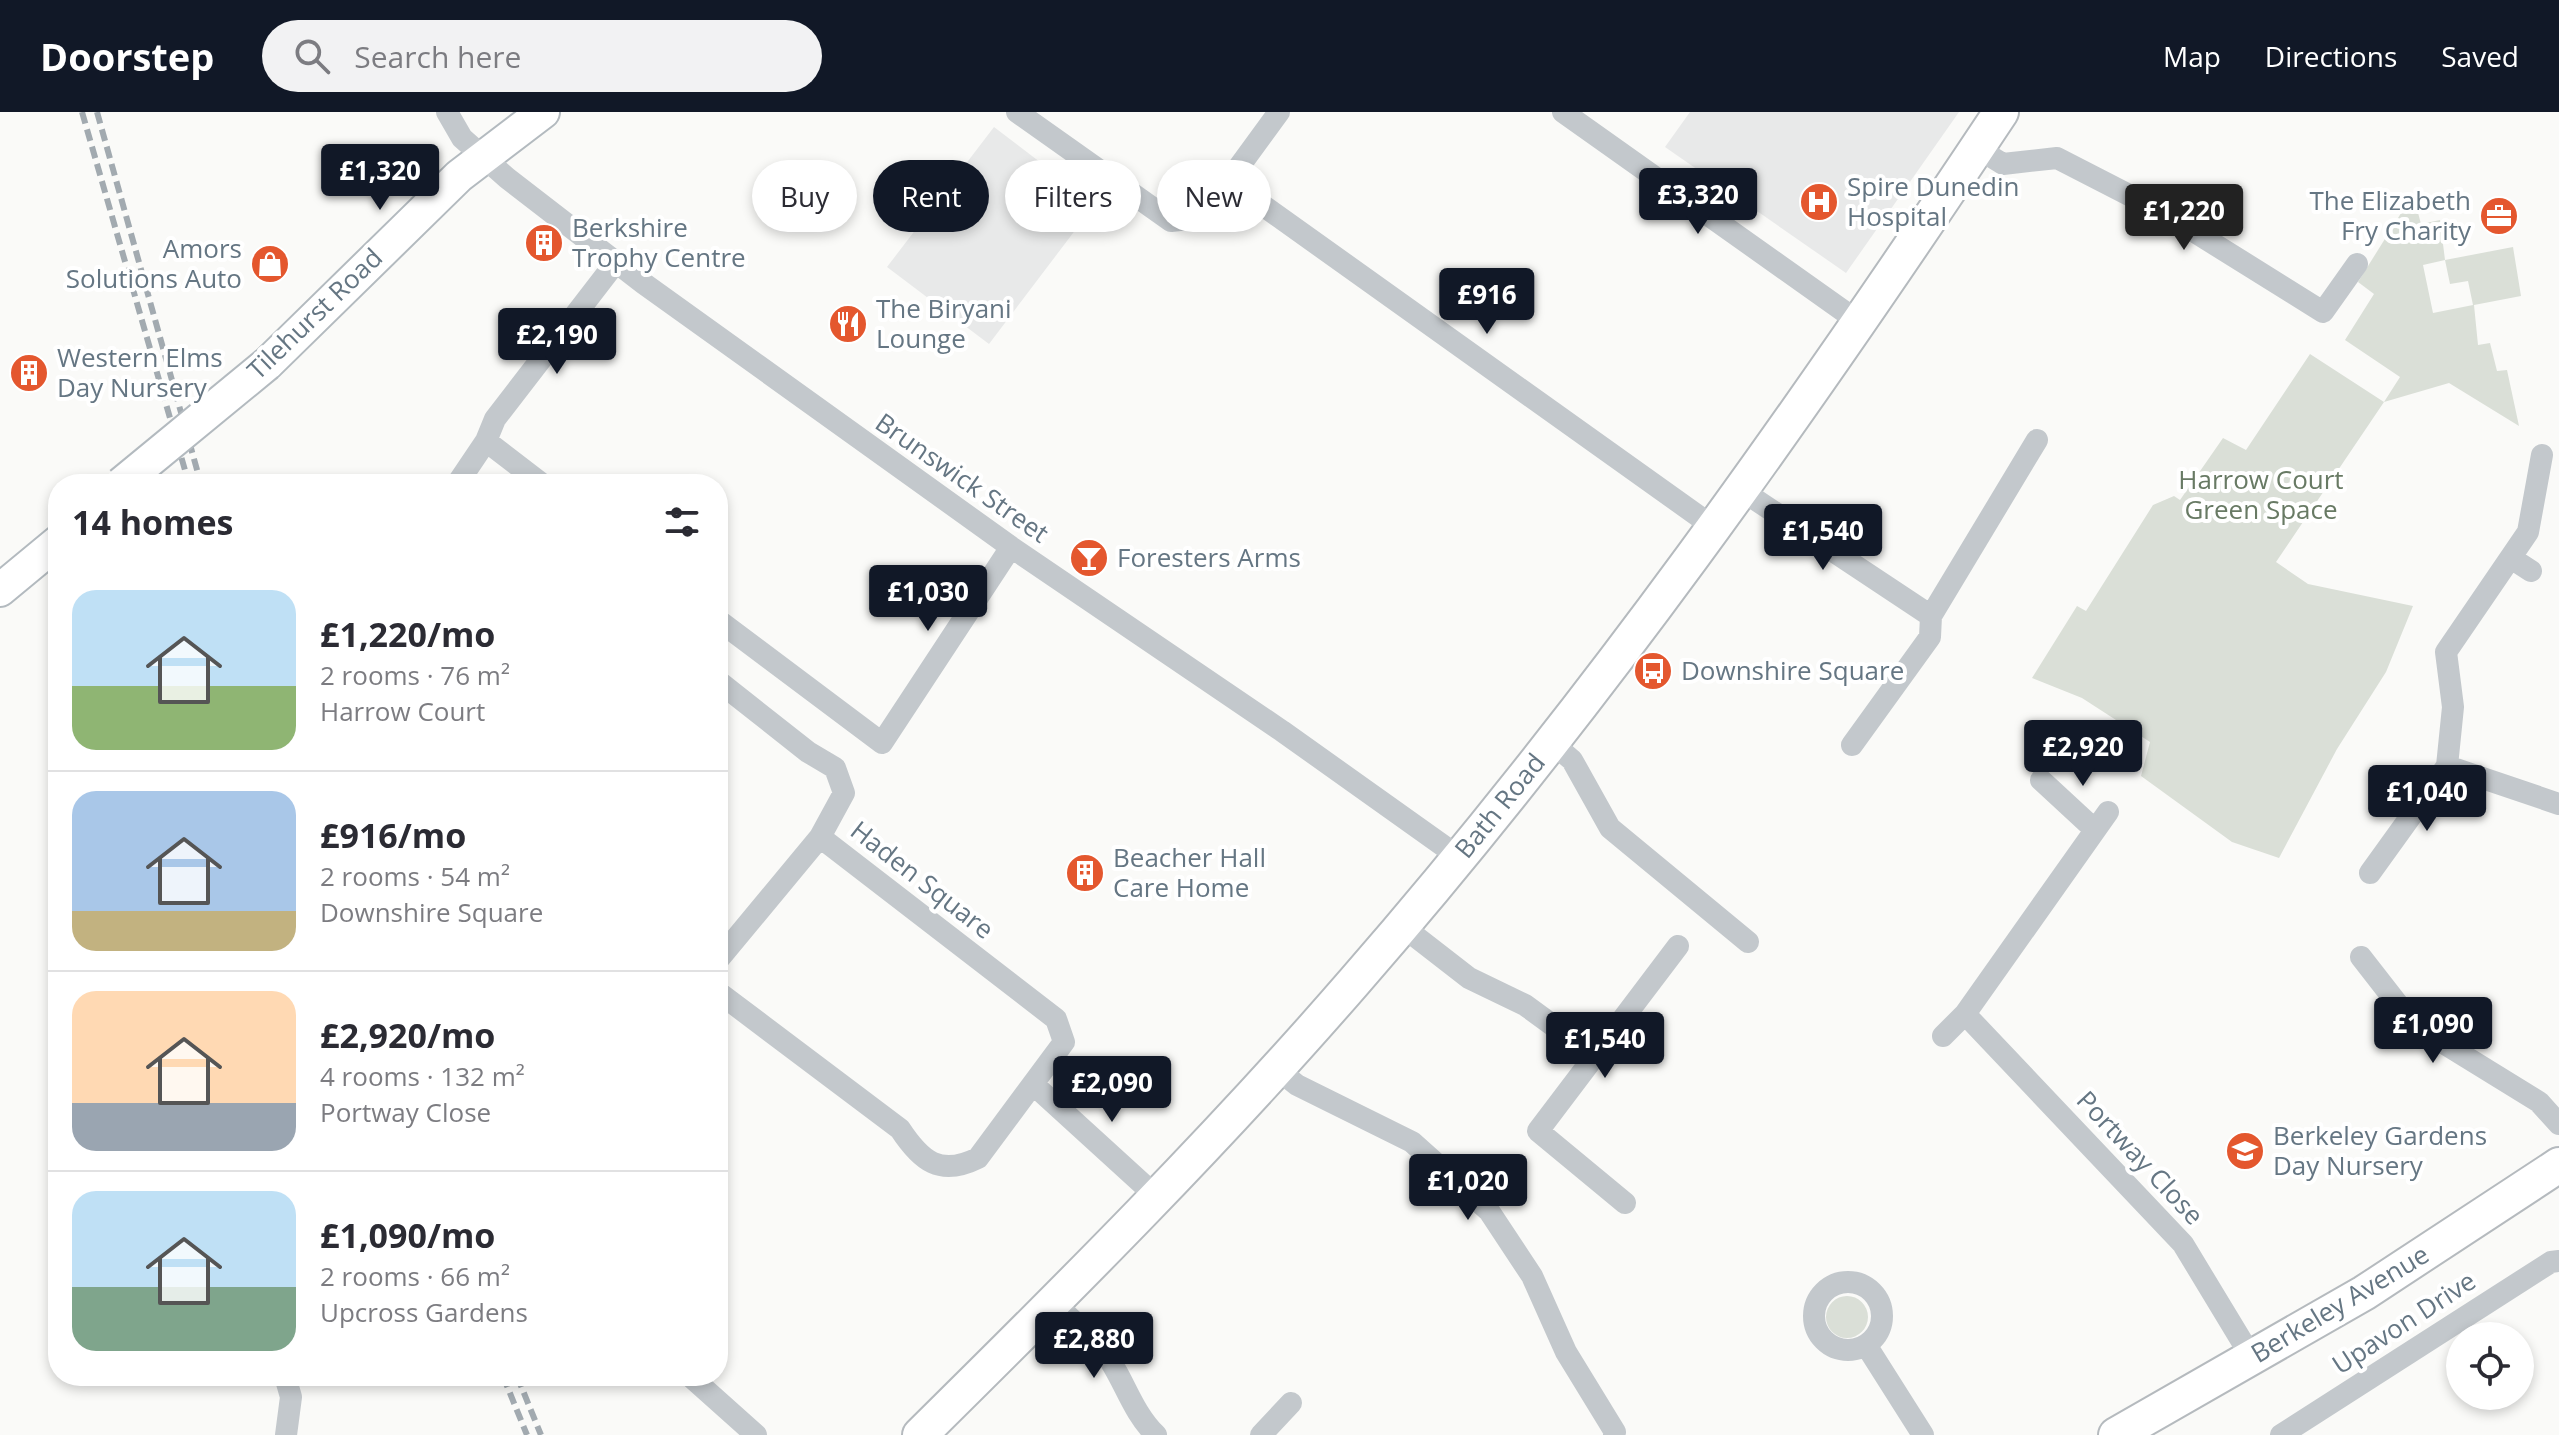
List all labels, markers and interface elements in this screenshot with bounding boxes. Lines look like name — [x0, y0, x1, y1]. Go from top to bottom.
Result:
search box — [262, 20, 822, 92]
text: Doorstep — [40, 30, 214, 82]
icon: search — [290, 34, 334, 78]
text: Search here — [354, 36, 521, 77]
text: Map — [2163, 37, 2221, 75]
text: Directions — [2265, 37, 2397, 75]
text: Saved — [2441, 37, 2519, 75]
pin: £1,320 — [315, 144, 445, 212]
text: £1,320 — [339, 152, 421, 188]
chip: Buy — [752, 160, 857, 232]
chip: Rent — [873, 160, 989, 232]
chip: Filters — [1005, 160, 1141, 232]
chip: New — [1157, 160, 1271, 232]
pin: £3,320 — [1633, 168, 1763, 236]
place label: Spire Dunedin Hospital — [1847, 168, 2019, 234]
text: £3,320 — [1657, 176, 1739, 212]
hospital icon: Spire Dunedin Hospital — [1798, 181, 1840, 223]
place label: The Elizabeth Fry Charity — [2309, 182, 2472, 248]
pin: £1,220 — [2119, 184, 2249, 252]
text: £1,220 — [2143, 192, 2225, 228]
office icon: The Elizabeth Fry Charity — [2478, 195, 2520, 237]
place label: Berkshire Trophy Centre — [572, 209, 746, 275]
building icon: Berkshire Trophy Centre — [523, 222, 565, 264]
place label: Amors Solutions Auto — [66, 230, 242, 296]
street label: Tilehurst Road — [239, 240, 390, 387]
shop icon: Amors Solutions Auto — [249, 243, 291, 285]
pin: £916 — [1440, 268, 1534, 336]
text: £916 — [1457, 276, 1517, 312]
place label: The Biryani Lounge — [876, 290, 1012, 356]
restaurant icon: The Biryani Lounge — [827, 303, 869, 345]
pin: £2,190 — [492, 308, 622, 376]
text: £2,190 — [516, 316, 598, 352]
place label: Western Elms Day Nursery — [57, 339, 223, 405]
building icon: Western Elms Day Nursery — [8, 352, 50, 394]
street label: Brunswick Street — [869, 404, 1056, 550]
park label: Harrow Court Green Space — [2178, 461, 2344, 527]
text: 14 homes — [72, 499, 233, 545]
icon: filters — [660, 500, 704, 544]
pin: £1,540 — [1758, 504, 1888, 572]
text: £1,540 — [1782, 512, 1864, 548]
bar icon: Foresters Arms — [1068, 537, 1110, 579]
place label: Foresters Arms — [1117, 539, 1301, 575]
pin: £1,030 — [863, 565, 993, 633]
text: £1,030 — [887, 573, 969, 609]
text: £1,220/mo — [320, 611, 495, 657]
icon: home — [136, 622, 232, 718]
bus stop icon: Downshire Square — [1632, 650, 1674, 692]
place label: Downshire Square — [1681, 652, 1904, 688]
text: 2 rooms · 76 m² — [320, 657, 510, 693]
text: Harrow Court — [320, 693, 485, 729]
pin: £2,920 — [2018, 720, 2148, 788]
text: £2,920 — [2042, 728, 2124, 764]
street label: Bath Road — [1446, 745, 1553, 865]
pin: £1,040 — [2362, 765, 2492, 833]
text: £1,040 — [2386, 773, 2468, 809]
text: £916/mo — [320, 812, 466, 858]
street label: Haden Square — [844, 812, 1002, 947]
icon: home — [136, 823, 232, 919]
place label: Beacher Hall Care Home — [1113, 839, 1266, 905]
building icon: Beacher Hall Care Home — [1064, 852, 1106, 894]
text: 2 rooms · 54 m² — [320, 858, 510, 894]
text: Downshire Square — [320, 894, 543, 930]
pin: £1,090 — [2368, 997, 2498, 1065]
text: £1,090 — [2392, 1005, 2474, 1041]
text: £2,920/mo — [320, 1012, 495, 1058]
pin: £1,540 — [1540, 1012, 1670, 1080]
text: £1,540 — [1564, 1020, 1646, 1056]
icon: home — [136, 1023, 232, 1119]
pin: £2,090 — [1047, 1056, 1177, 1124]
text: 4 rooms · 132 m² — [320, 1058, 525, 1094]
text: £2,090 — [1071, 1064, 1153, 1100]
street label: Portway Close — [2069, 1082, 2212, 1232]
text: Portway Close — [320, 1094, 491, 1130]
place label: Berkeley Gardens Day Nursery — [2273, 1117, 2487, 1183]
school or university icon: Berkeley Gardens Day Nursery — [2224, 1130, 2266, 1172]
pin: £1,020 — [1403, 1154, 1533, 1222]
text: £1,020 — [1427, 1162, 1509, 1198]
text: £1,090/mo — [320, 1212, 495, 1258]
icon: home — [136, 1223, 232, 1319]
street label: Berkeley Avenue — [2244, 1236, 2435, 1371]
text: 2 rooms · 66 m² — [320, 1258, 510, 1294]
street label: Upavon Drive — [2325, 1262, 2482, 1382]
text: Upcross Gardens — [320, 1294, 528, 1330]
pin: £2,880 — [1029, 1312, 1159, 1380]
text: £2,880 — [1053, 1320, 1135, 1356]
map controls — [2446, 1322, 2534, 1410]
button: locate — [2446, 1322, 2534, 1410]

